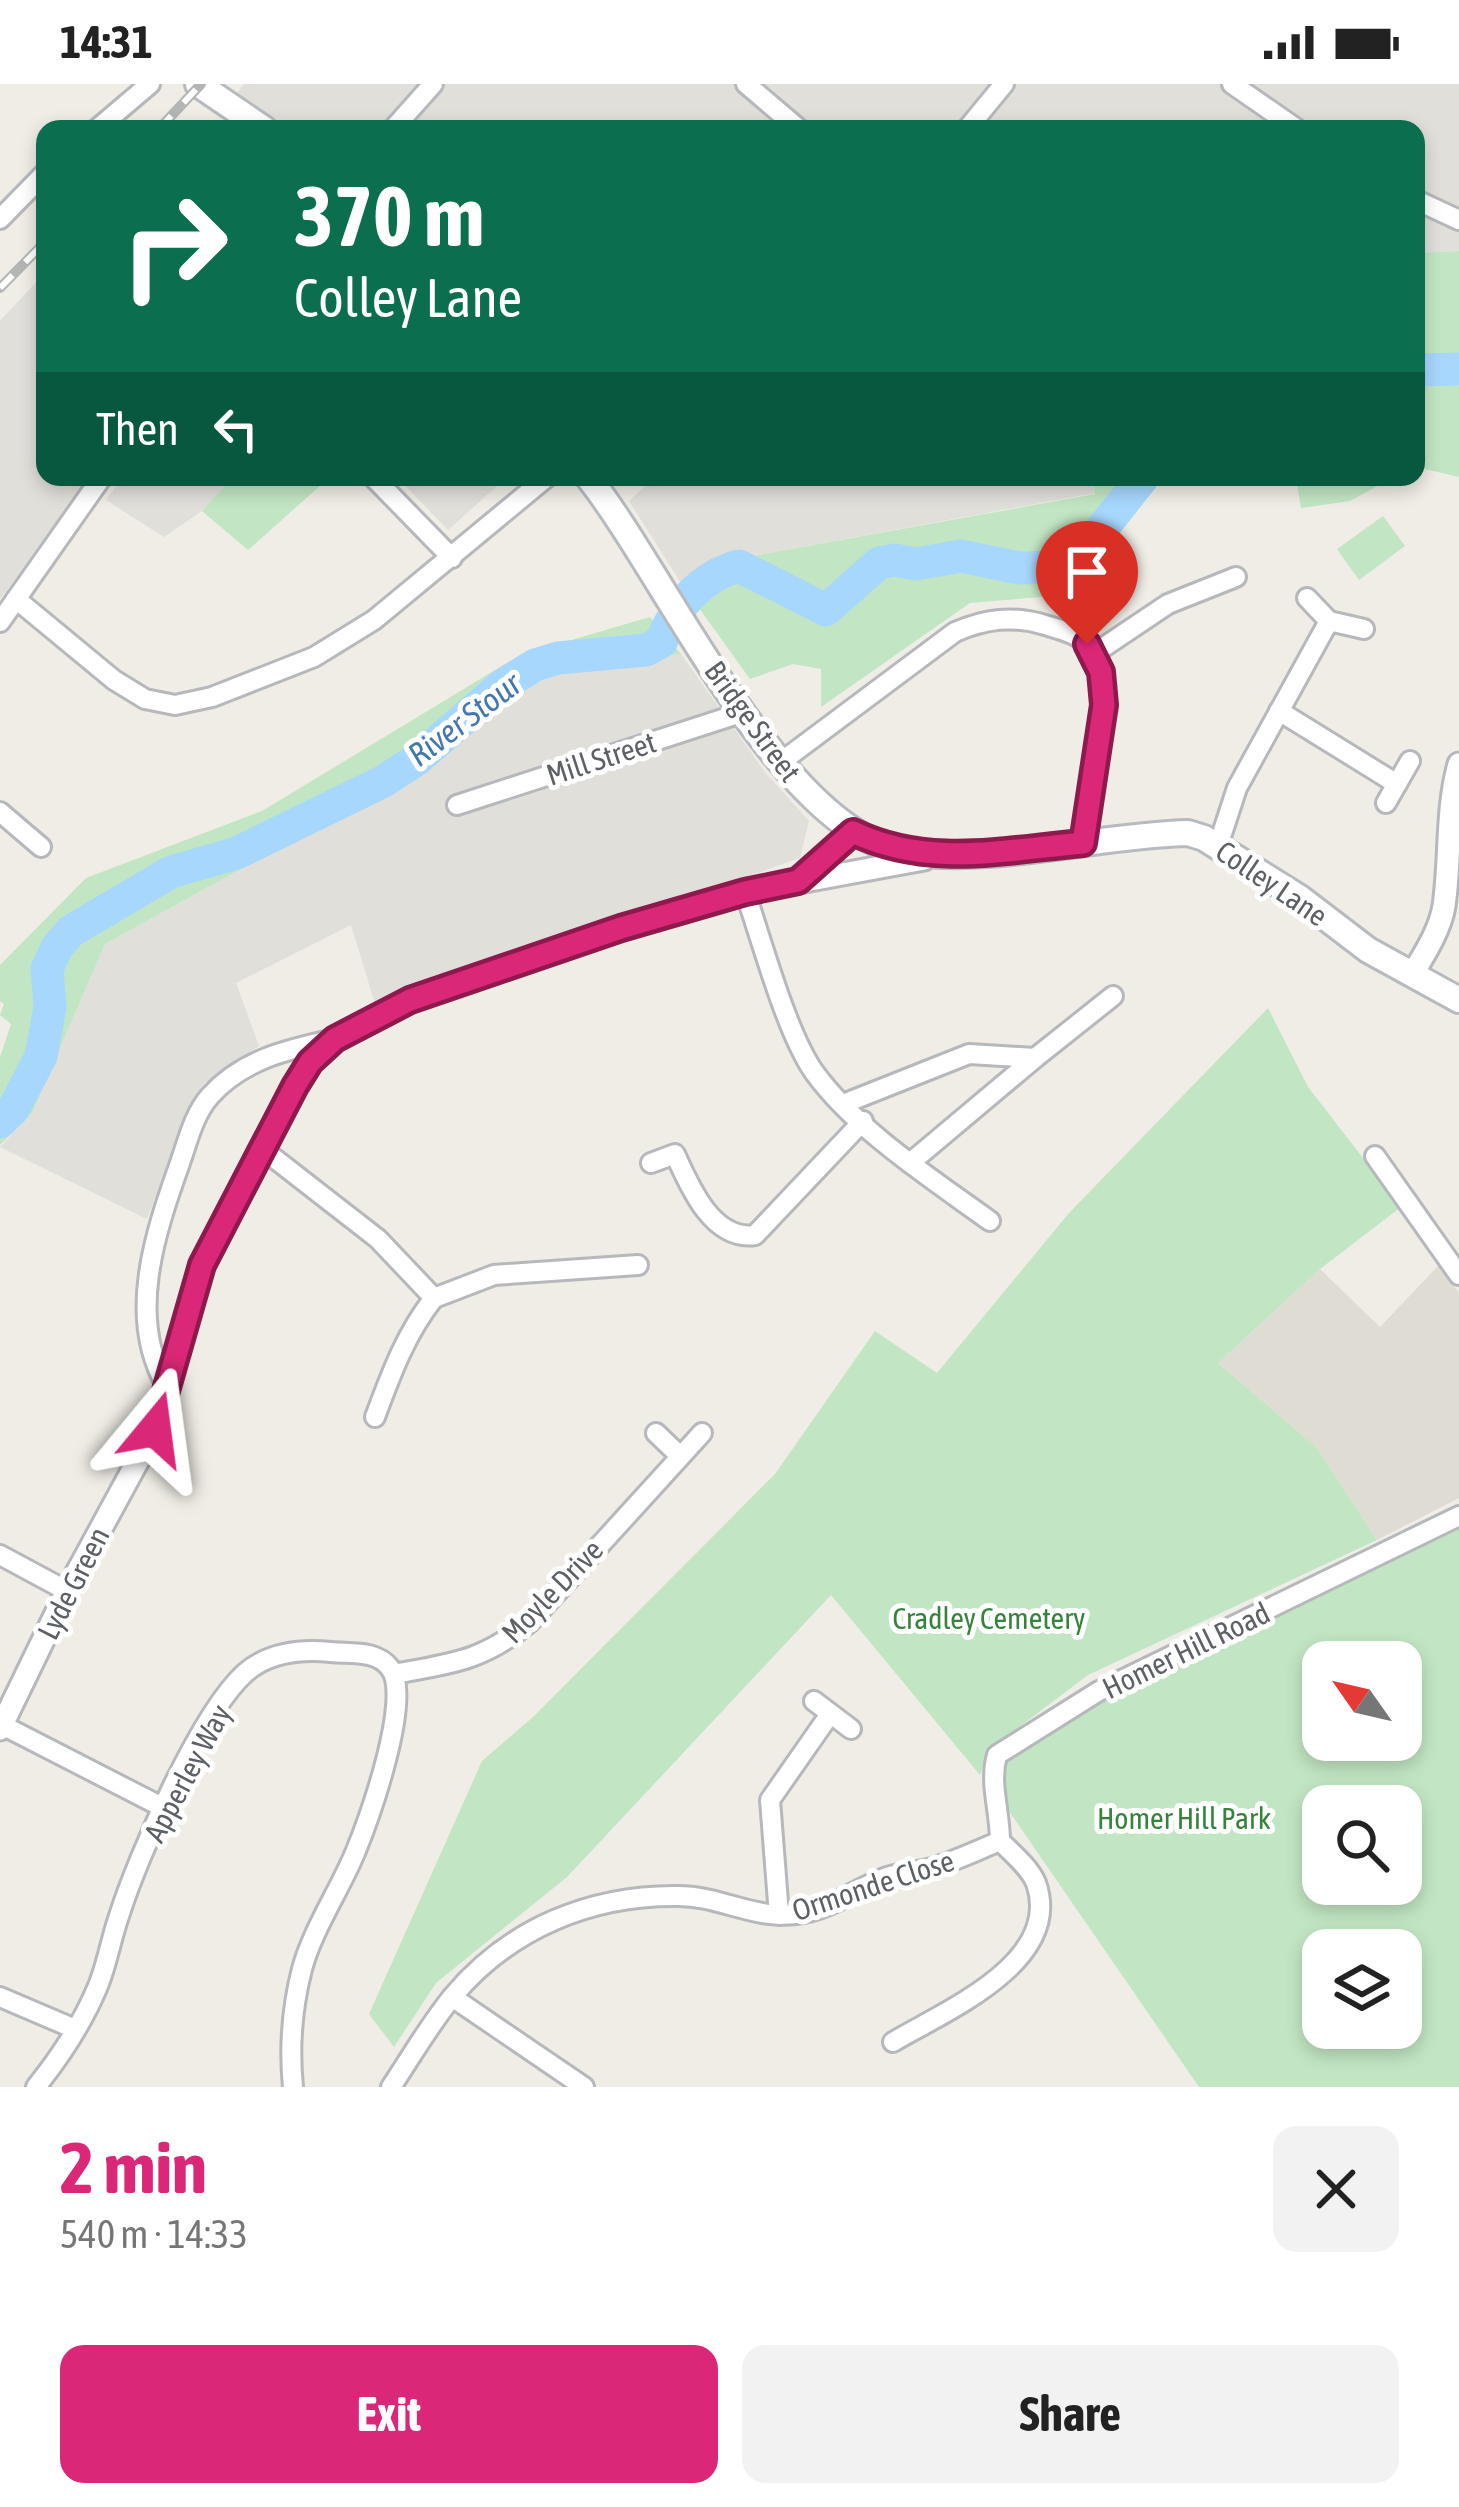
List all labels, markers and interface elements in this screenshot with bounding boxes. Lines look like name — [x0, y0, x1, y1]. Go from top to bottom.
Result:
text: 14:31 — [60, 16, 153, 68]
icon: right — [96, 168, 252, 324]
text: 370 m — [294, 168, 484, 264]
text: Colley Lane — [294, 267, 522, 328]
icon: left — [203, 396, 269, 462]
text: Then — [96, 403, 179, 455]
pin — [1036, 521, 1138, 644]
icon: arrive — [1054, 539, 1120, 605]
street label: Bridge Street — [698, 654, 808, 788]
water label: River Stour — [400, 664, 529, 774]
street label: Mill Street — [542, 724, 660, 792]
street label: Colley Lane — [1210, 833, 1334, 933]
position arrow — [92, 1366, 218, 1492]
street label: Lyde Green — [30, 1521, 116, 1645]
street label: Moyle Drive — [495, 1532, 609, 1650]
street label: Homer Hill Road — [1097, 1595, 1275, 1705]
park label: Cradley Cemetery — [893, 1601, 1085, 1635]
north arrow — [1302, 1641, 1422, 1761]
map controls — [1302, 1641, 1422, 2049]
street label: Apperley Way — [137, 1699, 237, 1847]
button: search — [1302, 1785, 1422, 1905]
park label: Homer Hill Park — [1097, 1801, 1271, 1835]
street label: Ormonde Close — [788, 1843, 958, 1927]
button: layers — [1302, 1929, 1422, 2049]
text: 2 min — [60, 2126, 207, 2208]
button: close — [1273, 2126, 1399, 2252]
text: 540 m · 14:33 — [60, 2212, 248, 2256]
button: Exit — [60, 2345, 718, 2483]
button: Share — [742, 2345, 1399, 2483]

